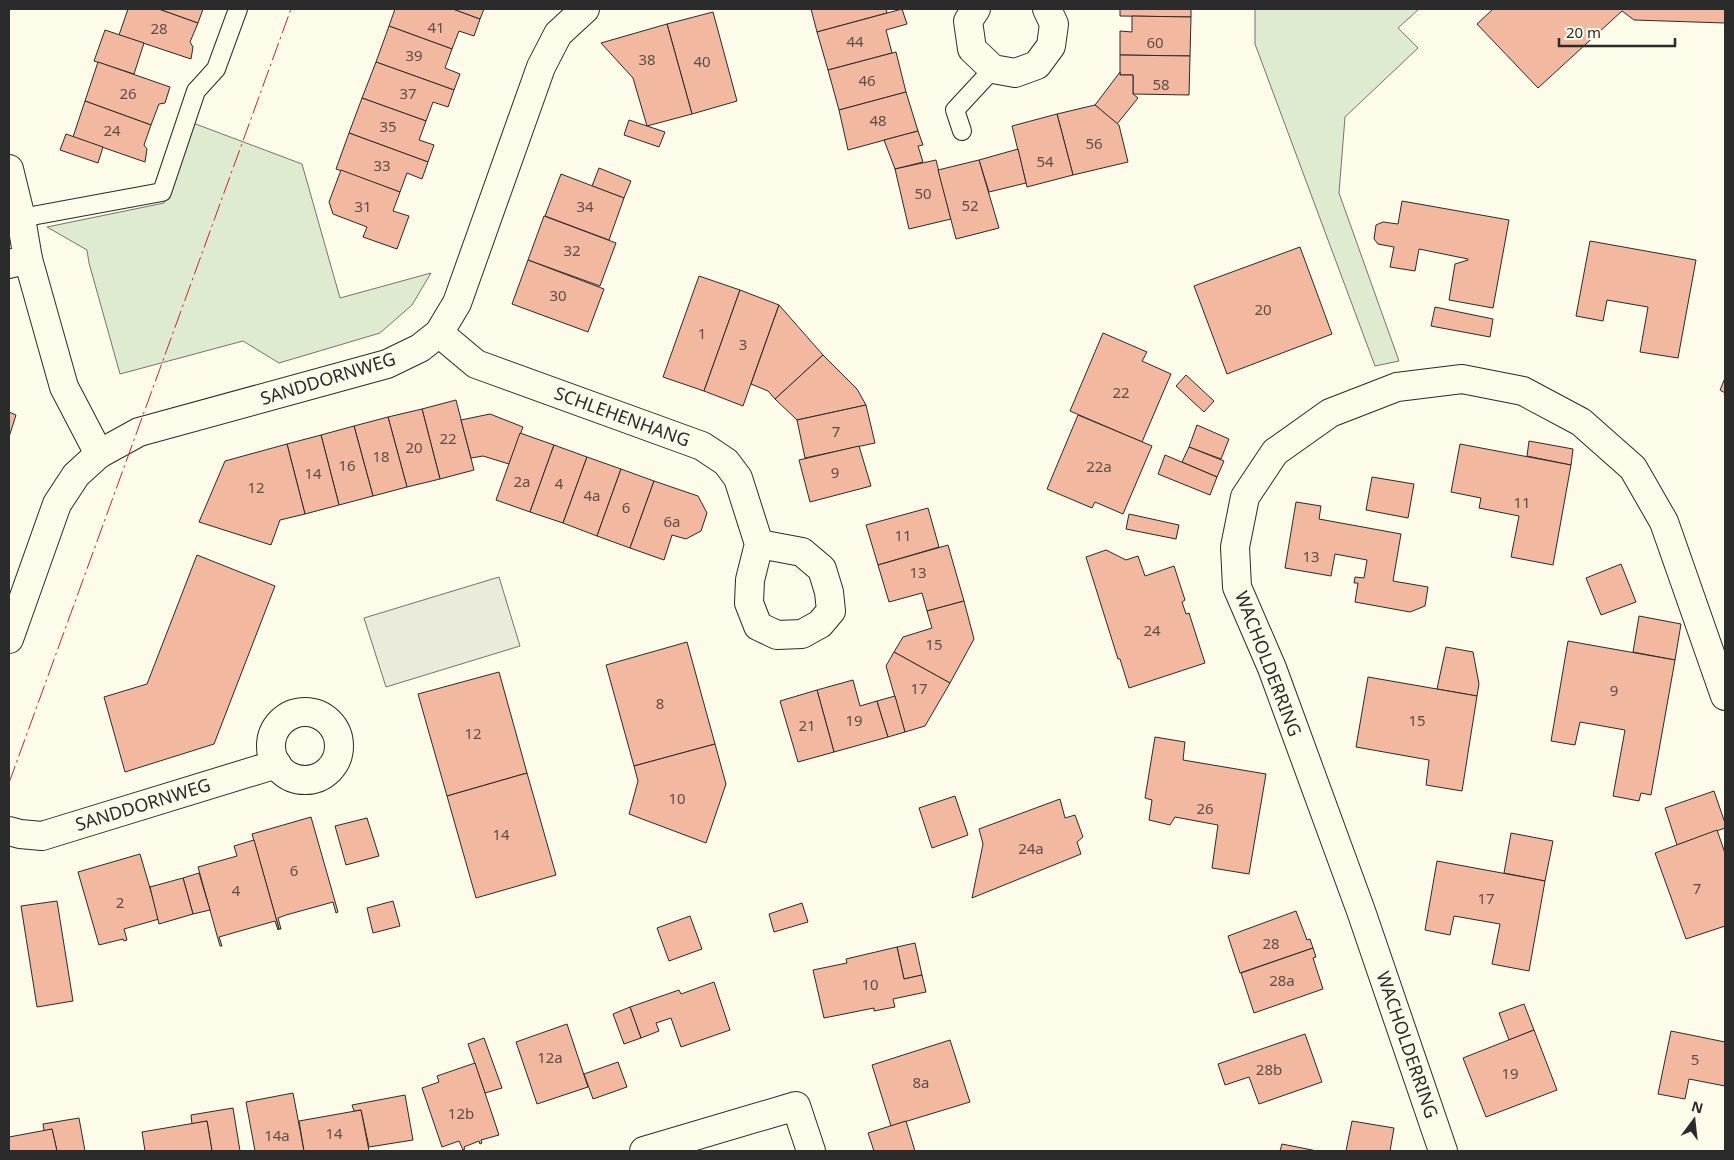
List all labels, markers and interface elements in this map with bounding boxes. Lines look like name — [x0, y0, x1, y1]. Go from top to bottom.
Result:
scale bar — [1559, 15, 1675, 47]
house number: 41 — [427, 17, 445, 37]
house number: 28 — [150, 18, 168, 38]
text: 20 m — [1566, 22, 1601, 42]
house number: 44 — [846, 31, 864, 51]
house number: 60 — [1146, 32, 1164, 52]
house number: 39 — [405, 45, 423, 65]
house number: 38 — [638, 49, 656, 69]
house number: 40 — [693, 51, 711, 71]
house number: 46 — [858, 70, 876, 90]
house number: 58 — [1152, 74, 1170, 94]
house number: 26 — [119, 83, 137, 103]
house number: 37 — [399, 83, 417, 103]
house number: 48 — [869, 110, 887, 130]
house number: 35 — [379, 116, 397, 136]
house number: 24 — [103, 120, 121, 140]
house number: 56 — [1085, 133, 1103, 153]
house number: 54 — [1036, 151, 1054, 171]
house number: 33 — [373, 155, 391, 175]
house number: 50 — [914, 183, 932, 203]
house number: 52 — [961, 195, 979, 215]
house number: 31 — [354, 196, 372, 216]
house number: 34 — [576, 196, 594, 216]
house number: 32 — [563, 240, 581, 260]
house number: 30 — [549, 285, 567, 305]
house number: 20 — [1254, 299, 1272, 319]
house number: 1 — [698, 323, 706, 343]
house number: 3 — [739, 334, 747, 354]
street label: SANDDORNWEG — [257, 346, 398, 410]
street label: SCHLEHENHANG — [551, 380, 693, 452]
house number: 22 — [1112, 382, 1130, 402]
house number: 7 — [832, 421, 840, 441]
house number: 22 — [439, 428, 457, 448]
house number: 20 — [405, 437, 423, 457]
house number: 18 — [372, 446, 390, 466]
house number: 16 — [338, 455, 356, 475]
house number: 22a — [1086, 456, 1112, 476]
house number: 9 — [831, 462, 839, 482]
house number: 14 — [304, 463, 322, 483]
house number: 2a — [514, 471, 531, 491]
house number: 4 — [555, 473, 564, 493]
house number: 12 — [247, 477, 265, 497]
house number: 4a — [584, 485, 601, 505]
house number: 11 — [1513, 492, 1531, 512]
house number: 6 — [622, 497, 630, 517]
house number: 6a — [664, 511, 681, 531]
house number: 11 — [894, 525, 912, 545]
house number: 13 — [1302, 546, 1320, 566]
house number: 13 — [909, 562, 927, 582]
street label: WACHOLDERRING — [1230, 588, 1308, 740]
house number: 24 — [1143, 620, 1161, 640]
house number: 15 — [925, 634, 943, 654]
house number: 17 — [910, 678, 928, 698]
house number: 9 — [1610, 680, 1618, 700]
house number: 8 — [656, 693, 664, 713]
house number: 19 — [845, 710, 863, 730]
house number: 15 — [1408, 710, 1426, 730]
house number: 21 — [798, 715, 816, 735]
house number: 12 — [464, 723, 482, 743]
street label: SANDDORNWEG — [72, 772, 213, 836]
house number: 10 — [668, 788, 686, 808]
house number: 26 — [1196, 798, 1214, 818]
house number: 14 — [492, 824, 510, 844]
house number: 24a — [1018, 838, 1044, 858]
house number: 6 — [290, 860, 298, 880]
house number: 7 — [1693, 878, 1701, 898]
house number: 4 — [232, 880, 241, 900]
house number: 17 — [1477, 888, 1495, 908]
house number: 2 — [116, 892, 124, 912]
house number: 28 — [1262, 933, 1280, 953]
street label: WACHOLDERRING — [1372, 968, 1444, 1121]
house number: 28a — [1269, 970, 1295, 990]
house number: 10 — [861, 974, 879, 994]
house number: 12a — [537, 1047, 563, 1067]
house number: 5 — [1691, 1049, 1699, 1069]
house number: 28b — [1256, 1059, 1282, 1079]
house number: 19 — [1501, 1063, 1519, 1083]
house number: 8a — [913, 1072, 930, 1092]
north arrow — [1669, 1095, 1719, 1145]
text: N — [1690, 1096, 1705, 1118]
house number: 12b — [448, 1103, 474, 1123]
house number: 14 — [325, 1123, 343, 1143]
house number: 14a — [264, 1125, 290, 1145]

